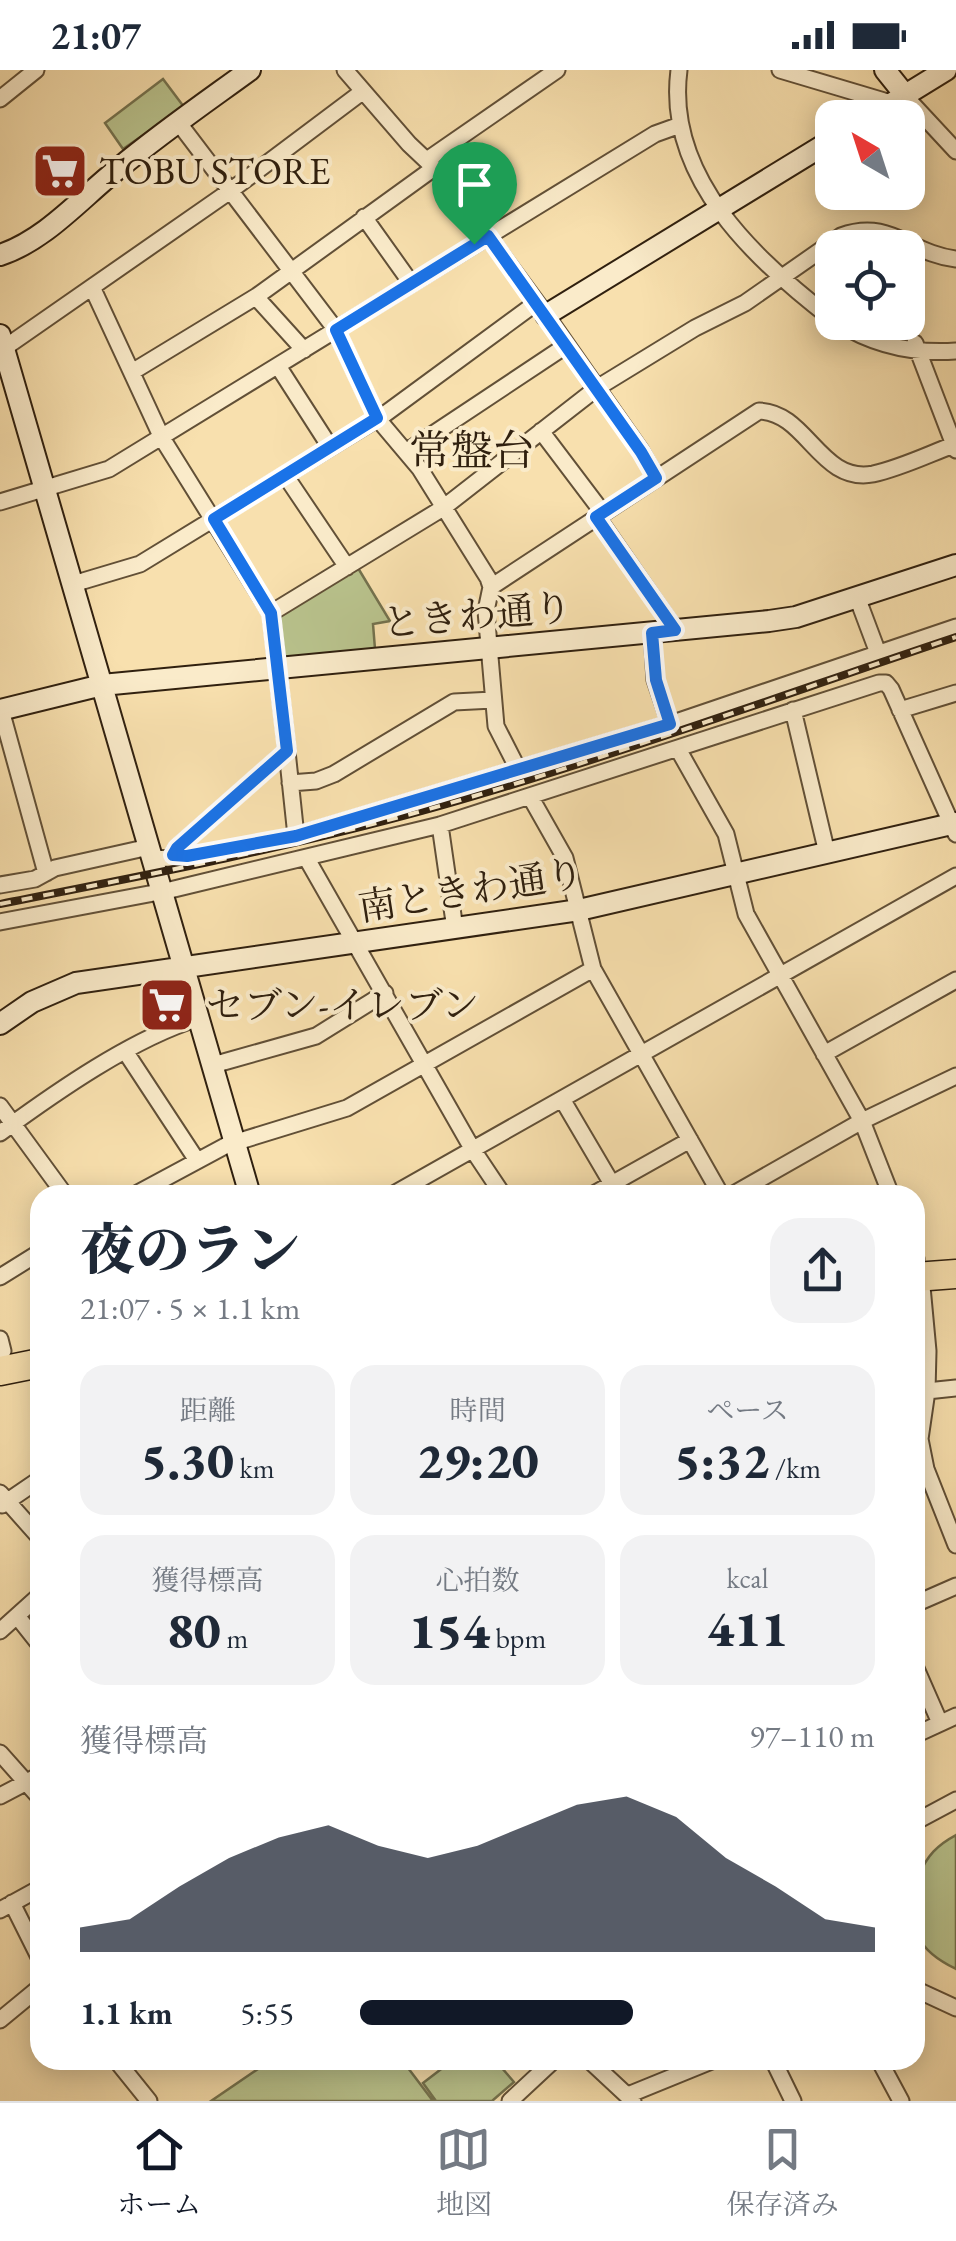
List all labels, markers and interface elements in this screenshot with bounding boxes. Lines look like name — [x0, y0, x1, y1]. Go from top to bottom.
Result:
text: 21:07 — [50, 11, 141, 60]
north arrow — [815, 100, 925, 210]
map controls — [815, 100, 925, 340]
supermarket icon: TOBU STORE — [30, 141, 90, 201]
pin — [432, 142, 517, 245]
place label: TOBU STORE — [99, 146, 331, 195]
icon: arrive — [447, 157, 502, 212]
button: locate — [815, 230, 925, 340]
district label: 常盤台 — [409, 423, 535, 478]
street label: ときわ通り — [380, 582, 574, 647]
street label: 南ときわ通り — [354, 847, 587, 932]
supermarket icon: セブン-イレブン — [137, 975, 197, 1035]
place label: セブン-イレブン — [206, 980, 479, 1029]
text: 夜のラン — [80, 1214, 300, 1285]
button: share — [770, 1218, 875, 1323]
text: 21:07 · 5 × 1.1 km — [80, 1287, 300, 1329]
text: 距離 — [179, 1392, 236, 1428]
text: 時間 — [449, 1392, 506, 1428]
text: ペース — [706, 1392, 789, 1428]
text: 5.30 — [140, 1428, 234, 1493]
text: 29:20 — [416, 1428, 539, 1493]
text: 5:32 — [674, 1428, 769, 1493]
text: km — [234, 1450, 275, 1486]
text: /km — [769, 1450, 821, 1486]
text: kcal — [726, 1560, 769, 1596]
text: 獲得標高 — [151, 1562, 264, 1598]
text: 心拍数 — [435, 1562, 520, 1598]
text: 411 — [707, 1596, 788, 1661]
text: 80 — [167, 1598, 221, 1663]
text: 154 — [409, 1598, 490, 1663]
text: m — [221, 1620, 248, 1656]
text: bpm — [490, 1620, 546, 1656]
text: 97–110 m — [749, 1715, 875, 1757]
text: 獲得標高 — [80, 1720, 208, 1762]
text: 1.1 km — [80, 1992, 173, 2034]
text: 5:55 — [240, 1992, 294, 2034]
tab: ホーム — [117, 2122, 201, 2222]
tab: 地図 — [436, 2122, 492, 2222]
tab: 保存済み — [727, 2122, 839, 2222]

